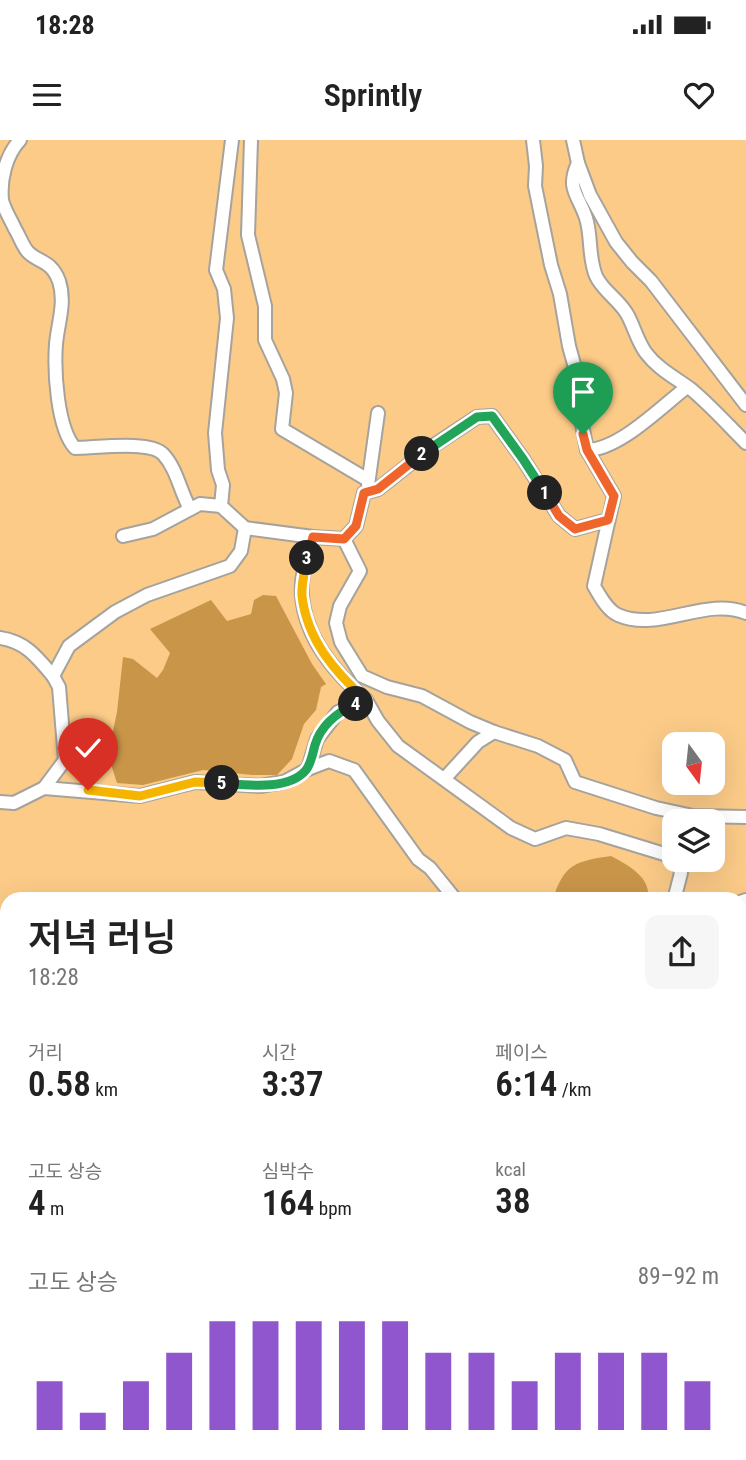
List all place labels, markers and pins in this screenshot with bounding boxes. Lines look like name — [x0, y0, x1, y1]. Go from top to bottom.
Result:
pin — [553, 362, 613, 434]
pin: 2 — [404, 436, 440, 472]
pin: 1 — [528, 476, 562, 510]
pin: 3 — [290, 540, 324, 576]
pin: 4 — [338, 686, 374, 722]
pin — [58, 718, 118, 790]
pin: 5 — [204, 766, 240, 800]

